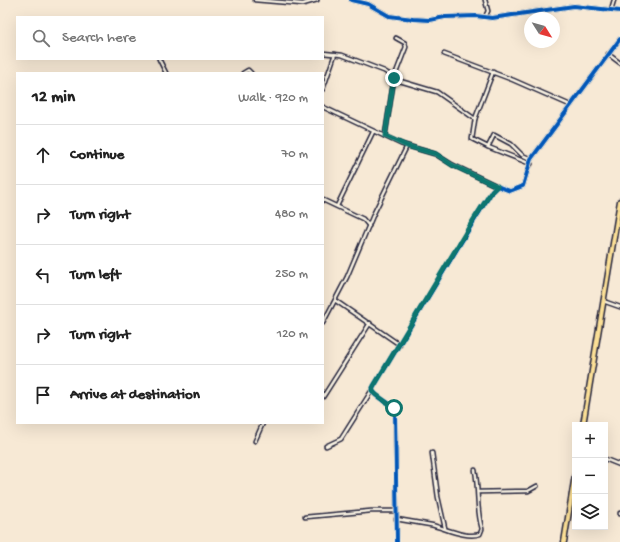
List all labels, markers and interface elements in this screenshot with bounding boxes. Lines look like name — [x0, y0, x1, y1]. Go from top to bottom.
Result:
north arrow — [524, 12, 560, 48]
search box — [16, 16, 324, 60]
icon: search — [30, 27, 52, 49]
text: Search here — [62, 29, 136, 47]
route end — [385, 69, 403, 87]
text: 12 min — [32, 88, 75, 108]
text: Walk · 920 m — [238, 91, 308, 106]
icon: ahead — [32, 144, 54, 166]
text: Continue — [70, 146, 124, 164]
text: 70 m — [282, 147, 308, 162]
icon: right — [32, 204, 54, 226]
text: Turn right — [70, 206, 130, 224]
text: 480 m — [275, 207, 308, 222]
icon: left — [32, 264, 54, 286]
text: Turn left — [70, 266, 121, 284]
text: 250 m — [275, 267, 308, 282]
icon: right — [32, 324, 54, 346]
text: Turn right — [70, 326, 130, 344]
text: 120 m — [277, 327, 308, 342]
icon: arrive — [32, 384, 54, 406]
text: Arrive at destination — [70, 386, 200, 404]
route start — [385, 399, 403, 417]
map controls — [572, 422, 608, 530]
button: + — [572, 422, 608, 458]
button: − — [572, 458, 608, 494]
button: layers — [572, 494, 608, 530]

